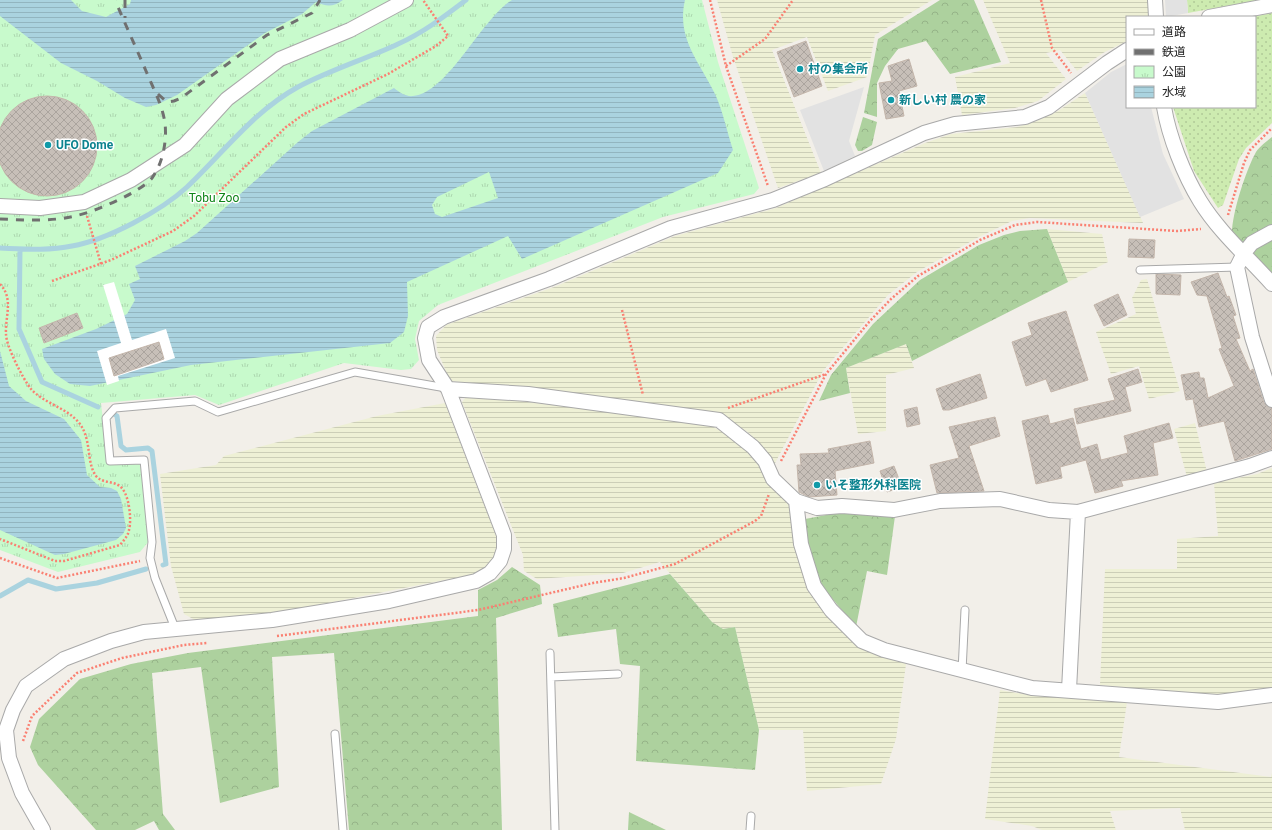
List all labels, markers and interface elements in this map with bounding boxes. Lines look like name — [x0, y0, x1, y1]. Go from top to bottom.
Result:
legend — [1126, 16, 1256, 108]
text: 道路 — [1162, 25, 1186, 39]
text: 鉄道 — [1162, 45, 1186, 59]
place label: 村の集会所 — [808, 62, 868, 76]
marker: 村の集会所 — [795, 64, 805, 74]
text: 公園 — [1162, 65, 1186, 79]
text: 水域 — [1162, 85, 1186, 99]
place label: 新しい村 農の家 — [899, 93, 986, 107]
marker: 新しい村 農の家 — [886, 95, 896, 105]
place label: UFO Dome — [56, 138, 114, 152]
marker: UFO Dome — [43, 140, 53, 150]
park label: Tobu Zoo — [189, 191, 239, 205]
place label: いそ整形外科医院 — [825, 478, 921, 492]
marker: いそ整形外科医院 — [812, 480, 822, 490]

